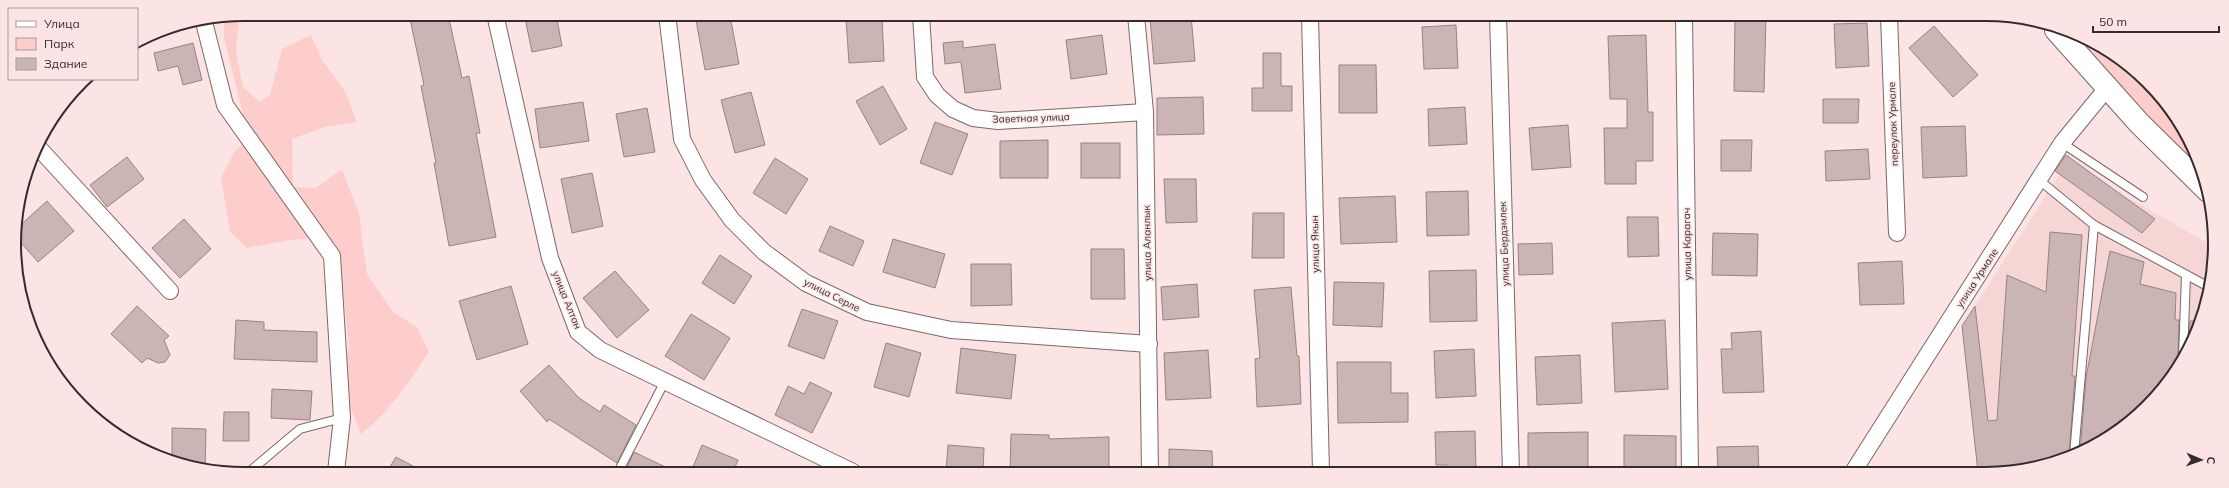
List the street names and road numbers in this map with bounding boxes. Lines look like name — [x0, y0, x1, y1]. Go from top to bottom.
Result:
street label: переулок Урмале — [1885, 81, 1901, 166]
street label: Заветная улица — [992, 110, 1070, 126]
street label: улица Бердэмлек — [1496, 201, 1512, 287]
street label: улица Аланлык — [1140, 204, 1154, 281]
street label: улица Карагач — [1680, 207, 1694, 281]
street label: улица Якын — [1308, 215, 1322, 273]
street label: улица Урмале — [1953, 245, 2001, 310]
street label: улица Алтан — [549, 269, 585, 331]
street label: улица Серле — [802, 275, 863, 315]

